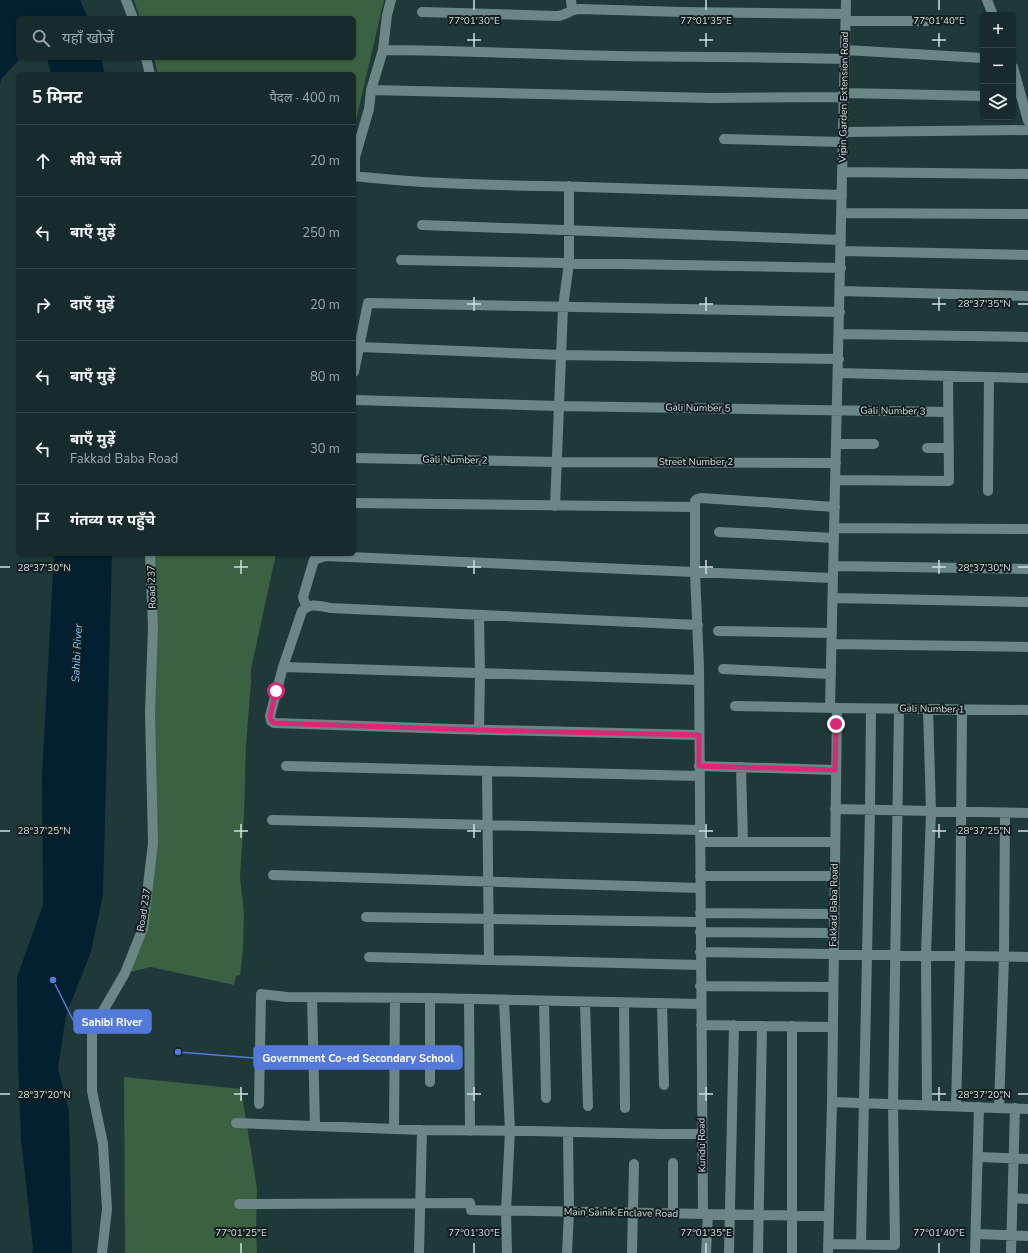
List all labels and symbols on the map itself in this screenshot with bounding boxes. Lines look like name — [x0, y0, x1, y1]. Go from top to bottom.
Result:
text: 77°01'30"E — [448, 14, 500, 28]
text: 77°01'35"E — [680, 14, 732, 28]
text: 77°01'40"E — [913, 14, 965, 28]
street label: Vipin Garden Extension Road — [836, 31, 852, 164]
text: 28°37'35"N — [957, 297, 1011, 311]
street label: Gali Number 5 — [665, 400, 731, 416]
street label: Gali Number 3 — [860, 403, 926, 419]
street label: Gali Number 2 — [422, 452, 488, 468]
street label: Street Number 2 — [659, 455, 733, 469]
text: 28°37'30"N — [17, 561, 71, 575]
text: 28°37'30"N — [957, 561, 1011, 575]
street label: Road 237 — [144, 565, 160, 609]
water label: Sahibi River — [68, 622, 86, 683]
route start — [267, 682, 285, 700]
street label: Gali Number 1 — [899, 701, 965, 717]
route end — [827, 715, 845, 733]
text: 28°37'25"N — [17, 824, 71, 838]
text: 28°37'25"N — [957, 824, 1011, 838]
street label: Fakkad Baba Road — [826, 863, 842, 947]
street label: Road 237 — [134, 887, 154, 933]
callout: Sahibi River — [74, 1010, 151, 1033]
text: Sahibi River — [82, 1015, 143, 1030]
callout: Government Co-ed Secondary School — [254, 1046, 462, 1069]
text: Government Co-ed Secondary School — [262, 1051, 454, 1066]
text: 28°37'20"N — [17, 1088, 71, 1102]
text: 28°37'20"N — [957, 1088, 1011, 1102]
street label: Kundu Road — [695, 1117, 709, 1172]
street label: Main Sainik Enclave Road — [564, 1205, 678, 1221]
text: 77°01'25"E — [215, 1226, 267, 1240]
text: 77°01'30"E — [448, 1226, 500, 1240]
text: 77°01'35"E — [680, 1226, 732, 1240]
text: 77°01'40"E — [913, 1226, 965, 1240]

